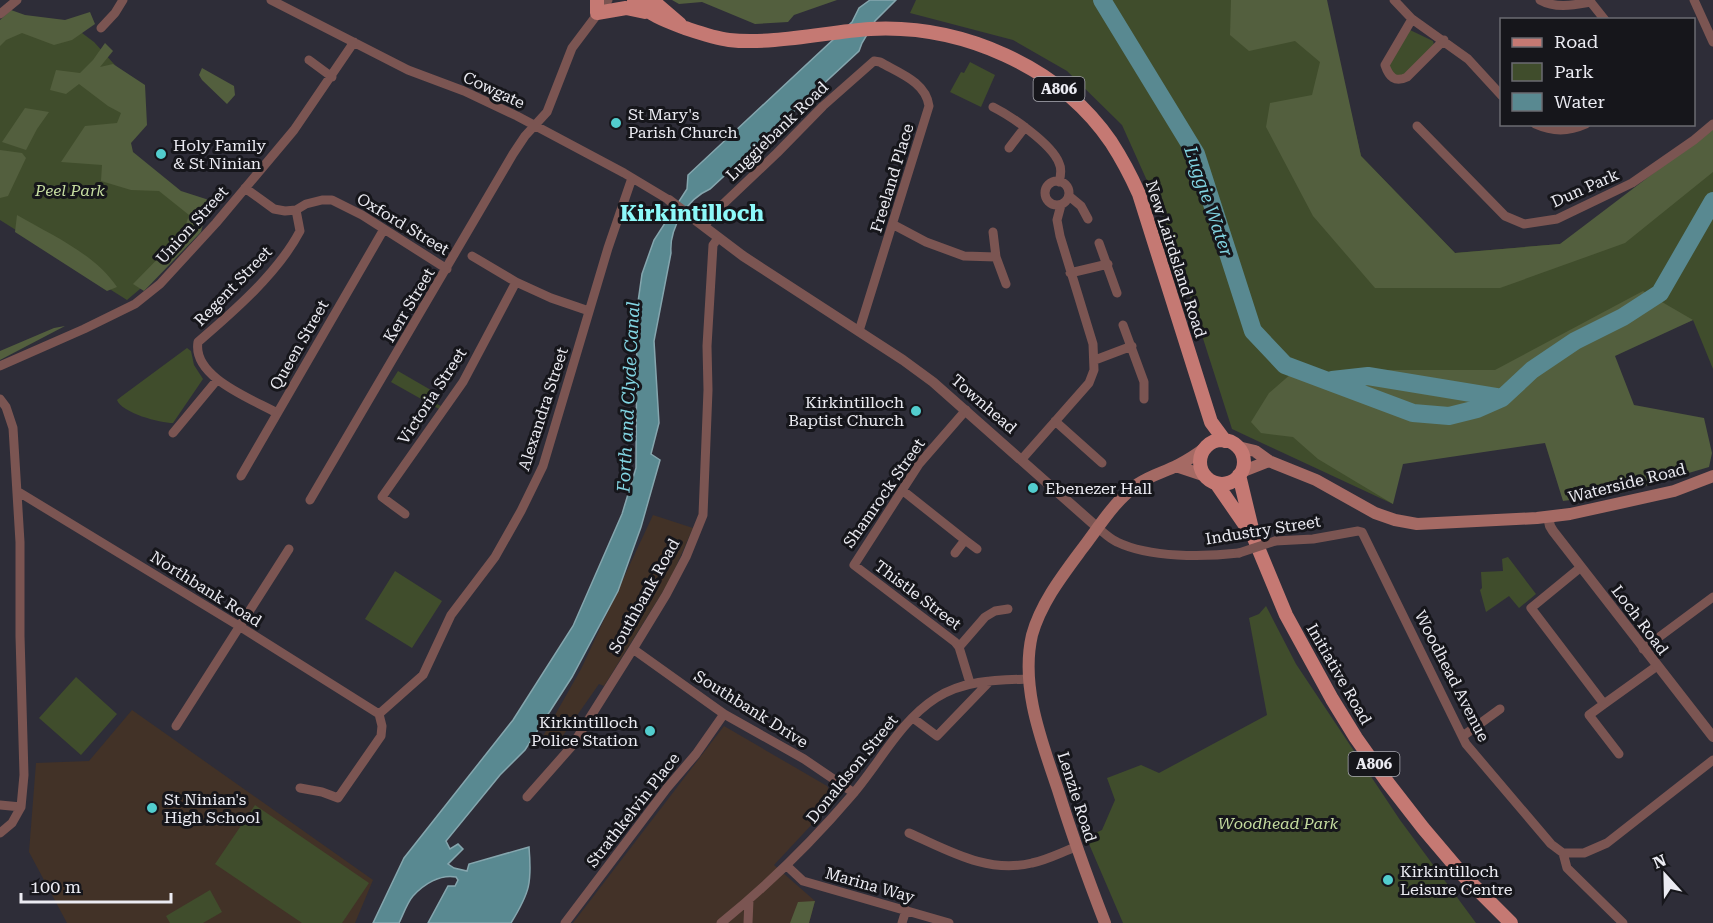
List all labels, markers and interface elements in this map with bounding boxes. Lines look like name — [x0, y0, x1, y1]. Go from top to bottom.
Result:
legend — [1500, 18, 1695, 126]
text: Road — [1554, 31, 1599, 52]
text: Park — [1554, 61, 1594, 82]
street label: Cowgate — [460, 67, 528, 113]
street label: Luggiebank Road — [722, 77, 832, 185]
road number: A806 — [1034, 77, 1084, 101]
text: Water — [1554, 91, 1605, 112]
place label: St Mary's Parish Church — [628, 105, 738, 142]
marker: St Mary's Parish Church — [609, 116, 623, 130]
street label: Freeland Place — [866, 121, 918, 235]
place label: Holy Family & St Ninian — [173, 136, 267, 173]
water label: Luggie Water — [1180, 142, 1238, 259]
marker: Holy Family & St Ninian — [154, 147, 168, 161]
street label: Dun Park — [1548, 165, 1622, 211]
street label: New Lairdsland Road — [1142, 178, 1210, 340]
park label: Peel Park — [34, 181, 105, 200]
street label: Union Street — [152, 182, 232, 268]
street label: Oxford Street — [353, 189, 453, 259]
district label: Kirkintilloch — [620, 201, 764, 226]
street label: Regent Street — [190, 242, 276, 330]
street label: Kerr Street — [379, 264, 439, 346]
street label: Queen Street — [266, 297, 332, 393]
water label: Forth and Clyde Canal — [612, 301, 643, 494]
street label: Victoria Street — [394, 344, 470, 448]
street label: Alexandra Street — [514, 345, 572, 473]
street label: Townhead — [947, 370, 1021, 438]
place label: Kirkintilloch Baptist Church — [788, 393, 904, 430]
marker: Kirkintilloch Baptist Church — [909, 404, 923, 418]
street label: Shamrock Street — [839, 435, 929, 551]
street label: Waterside Road — [1566, 459, 1688, 507]
place label: Ebenezer Hall — [1045, 479, 1152, 498]
marker: Ebenezer Hall — [1026, 481, 1040, 495]
street label: Industry Street — [1204, 512, 1322, 548]
street label: Southbank Road — [605, 535, 683, 657]
street label: Northbank Road — [147, 547, 265, 631]
street label: Thistle Street — [871, 556, 965, 634]
street label: Loch Road — [1608, 581, 1672, 659]
street label: Woodhead Avenue — [1411, 607, 1493, 745]
street label: Initiative Road — [1302, 620, 1376, 728]
street label: Southbank Drive — [690, 666, 812, 752]
street label: Donaldson Street — [802, 711, 902, 827]
place label: Kirkintilloch Police Station — [531, 713, 638, 750]
marker: Kirkintilloch Police Station — [643, 724, 657, 738]
street label: Strathkelvin Place — [582, 749, 684, 871]
street label: Lenzie Road — [1053, 749, 1101, 845]
road number: A806 — [1348, 752, 1400, 776]
place label: St Ninian's High School — [164, 790, 260, 827]
marker: St Ninian's High School — [145, 801, 159, 815]
park label: Woodhead Park — [1218, 814, 1339, 833]
north arrow — [1635, 845, 1695, 905]
text: N — [1650, 850, 1669, 873]
place label: Kirkintilloch Leisure Centre — [1400, 862, 1513, 899]
street label: Marina Way — [823, 863, 917, 907]
scale bar — [21, 866, 171, 904]
marker: Kirkintilloch Leisure Centre — [1381, 873, 1395, 887]
text: 100 m — [30, 876, 81, 897]

